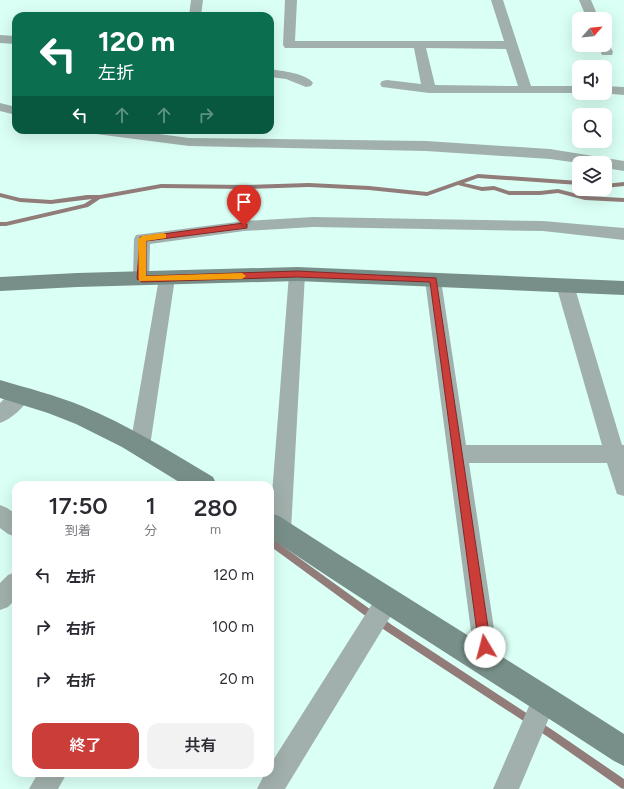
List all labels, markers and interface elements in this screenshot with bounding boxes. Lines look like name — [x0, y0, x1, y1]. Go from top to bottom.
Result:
north arrow — [572, 12, 612, 52]
map controls — [572, 12, 612, 196]
text: 120 m — [98, 24, 175, 58]
icon: left — [32, 28, 84, 80]
button: sound — [572, 60, 612, 100]
text: 左折 — [98, 62, 134, 84]
icon: left — [69, 104, 91, 126]
icon: ahead — [111, 104, 133, 126]
icon: ahead — [153, 104, 175, 126]
icon: right — [195, 104, 217, 126]
button: search — [572, 108, 612, 148]
button: layers — [572, 156, 612, 196]
pin — [227, 185, 261, 226]
icon: arrive — [233, 191, 255, 213]
text: 17:50 — [48, 491, 108, 520]
text: 1 — [146, 491, 156, 520]
text: 280 — [194, 493, 238, 522]
text: m — [210, 522, 221, 537]
text: 到着 — [65, 523, 91, 538]
text: 分 — [144, 523, 157, 538]
icon: left — [32, 564, 54, 586]
text: 120 m — [213, 566, 254, 584]
text: 左折 — [66, 568, 96, 586]
icon: right — [32, 616, 54, 638]
text: 100 m — [212, 618, 254, 636]
text: 右折 — [66, 620, 96, 638]
position arrow — [464, 626, 506, 668]
icon: right — [32, 668, 54, 690]
text: 20 m — [220, 670, 254, 688]
text: 右折 — [66, 672, 96, 690]
button: 終了 — [32, 723, 139, 769]
button: 共有 — [147, 723, 254, 769]

